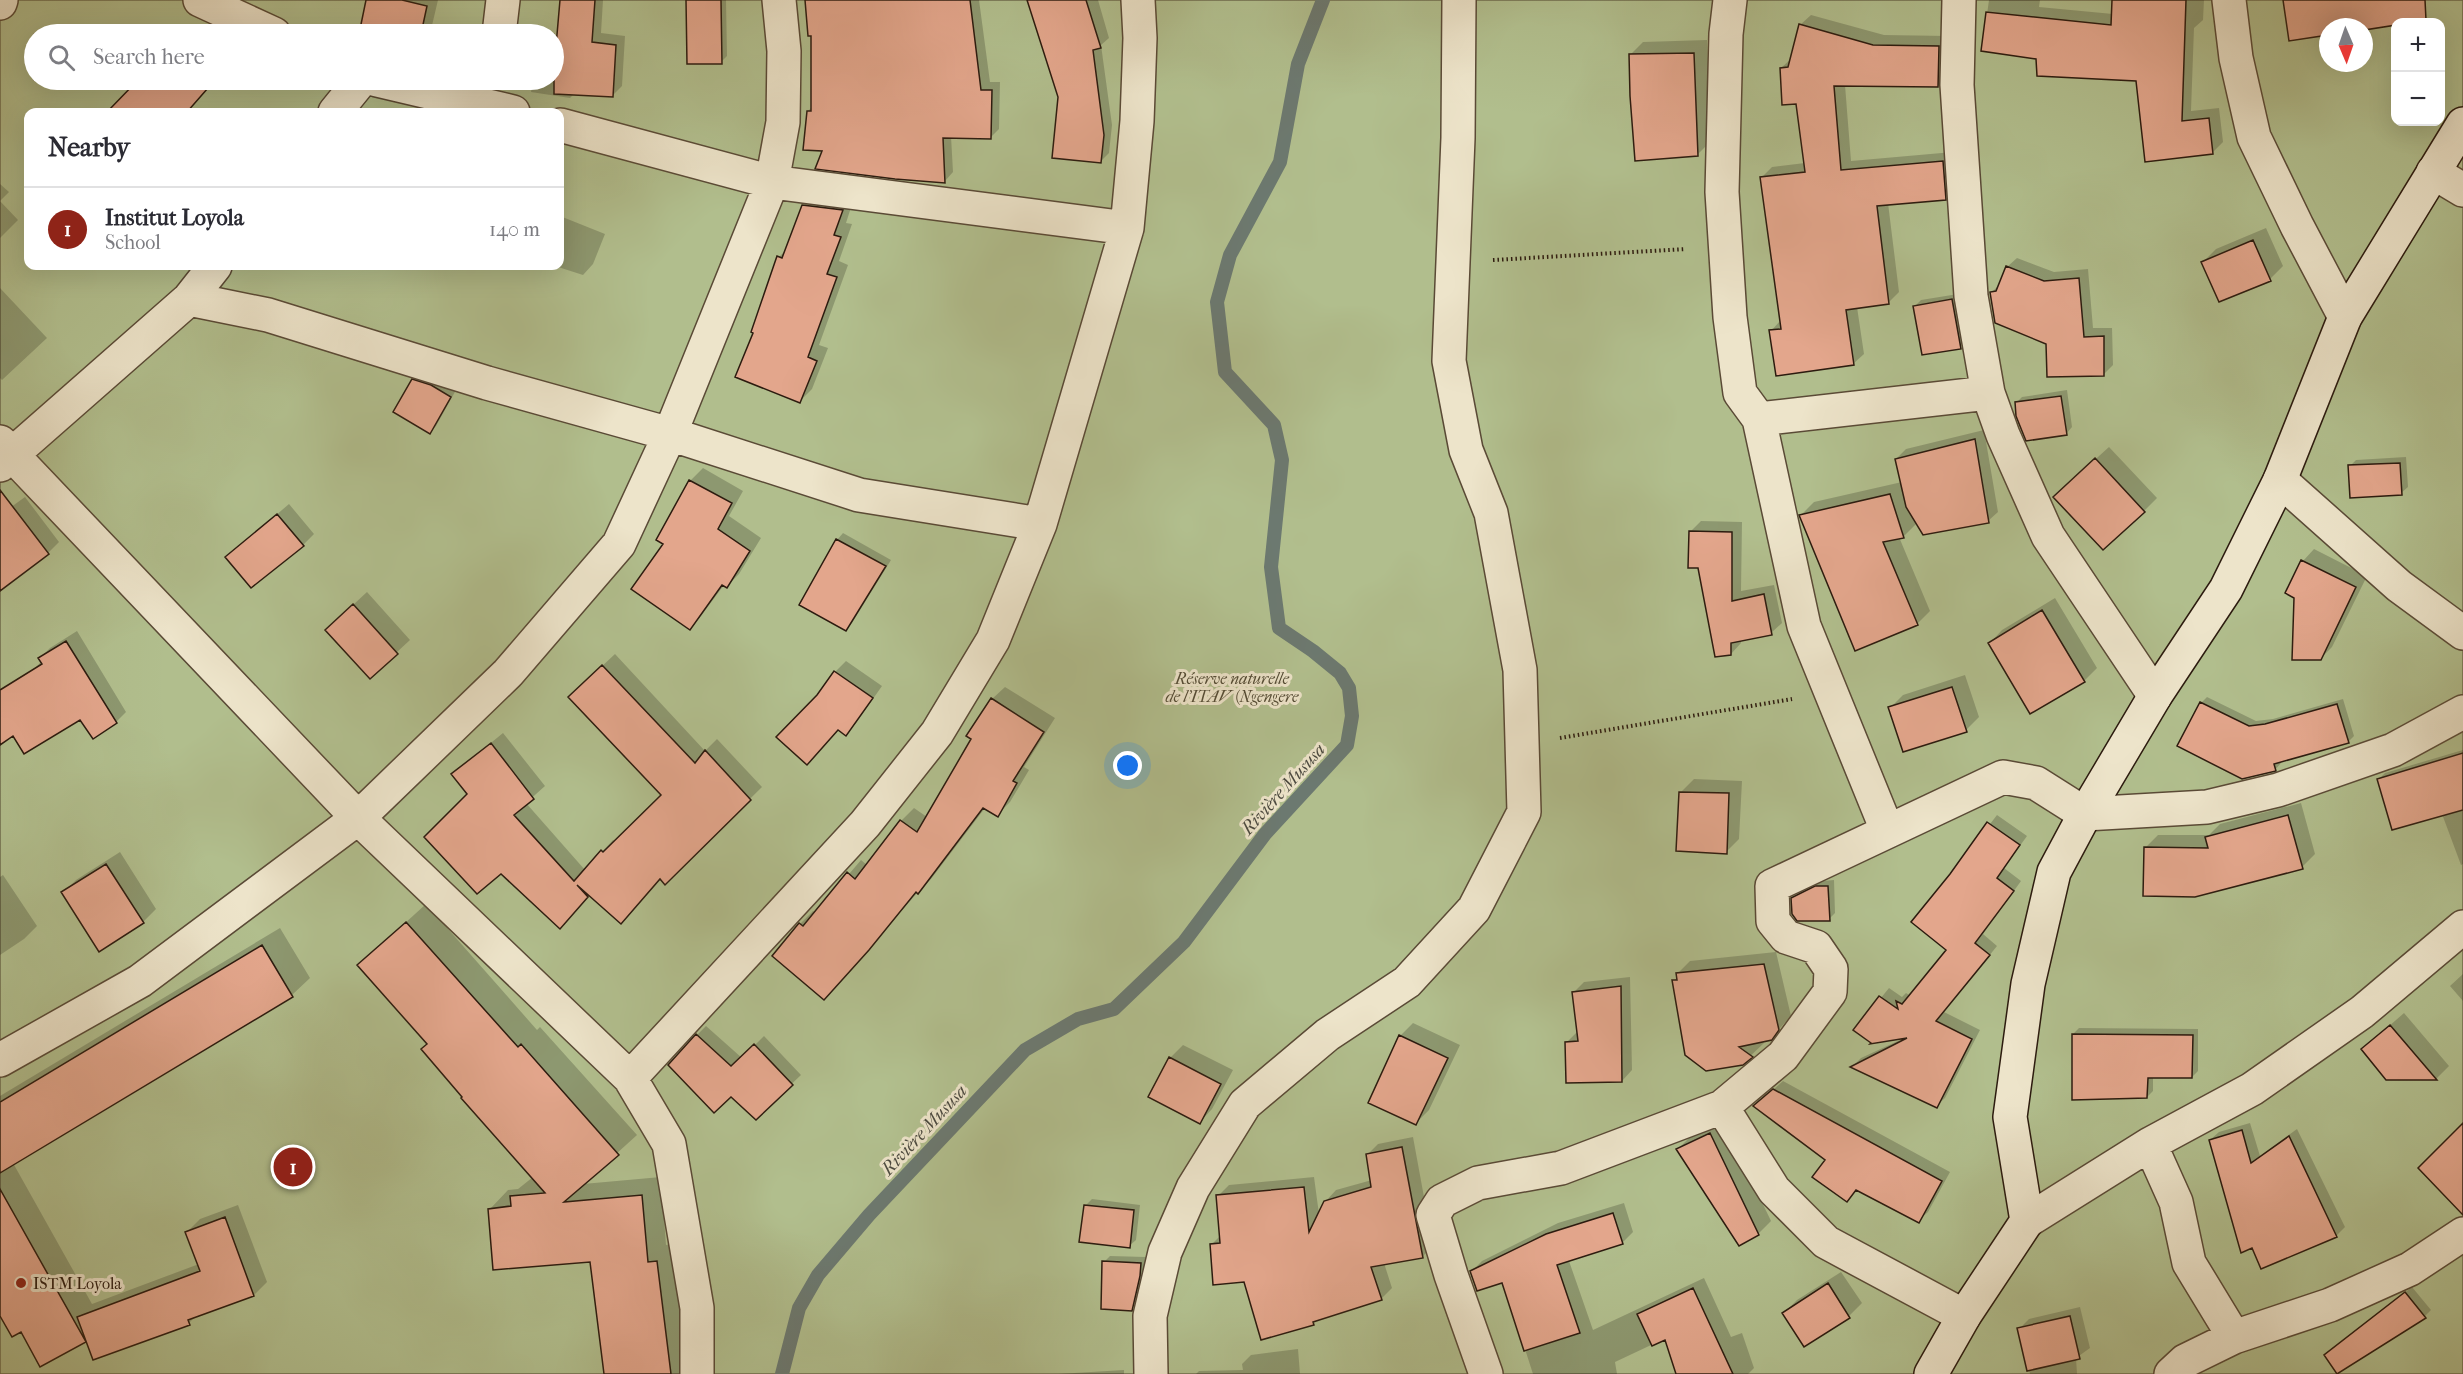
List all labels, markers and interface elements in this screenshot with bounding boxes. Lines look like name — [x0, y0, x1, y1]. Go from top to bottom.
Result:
north arrow — [2319, 18, 2373, 72]
map controls — [2391, 18, 2445, 126]
button: + — [2391, 18, 2445, 72]
search box — [24, 24, 564, 90]
icon: search — [45, 41, 78, 74]
text: Search here — [93, 44, 205, 70]
button: − — [2391, 72, 2445, 126]
text: Nearby — [48, 132, 130, 163]
text: Institut Loyola — [105, 205, 244, 231]
text: 1 — [64, 218, 71, 241]
text: 140 m — [489, 218, 540, 241]
text: School — [105, 231, 161, 254]
park label: Réserve naturelle de l'ITAV (Ngengere — [1165, 669, 1299, 706]
water label: Rivière Mususa — [1236, 739, 1330, 840]
your location — [1113, 751, 1142, 780]
water label: Rivière Mususa — [877, 1081, 971, 1180]
pin: 1 — [274, 1144, 312, 1190]
place label: ISTM Loyola — [33, 1274, 122, 1293]
marker: ISTM Loyola — [14, 1276, 28, 1290]

